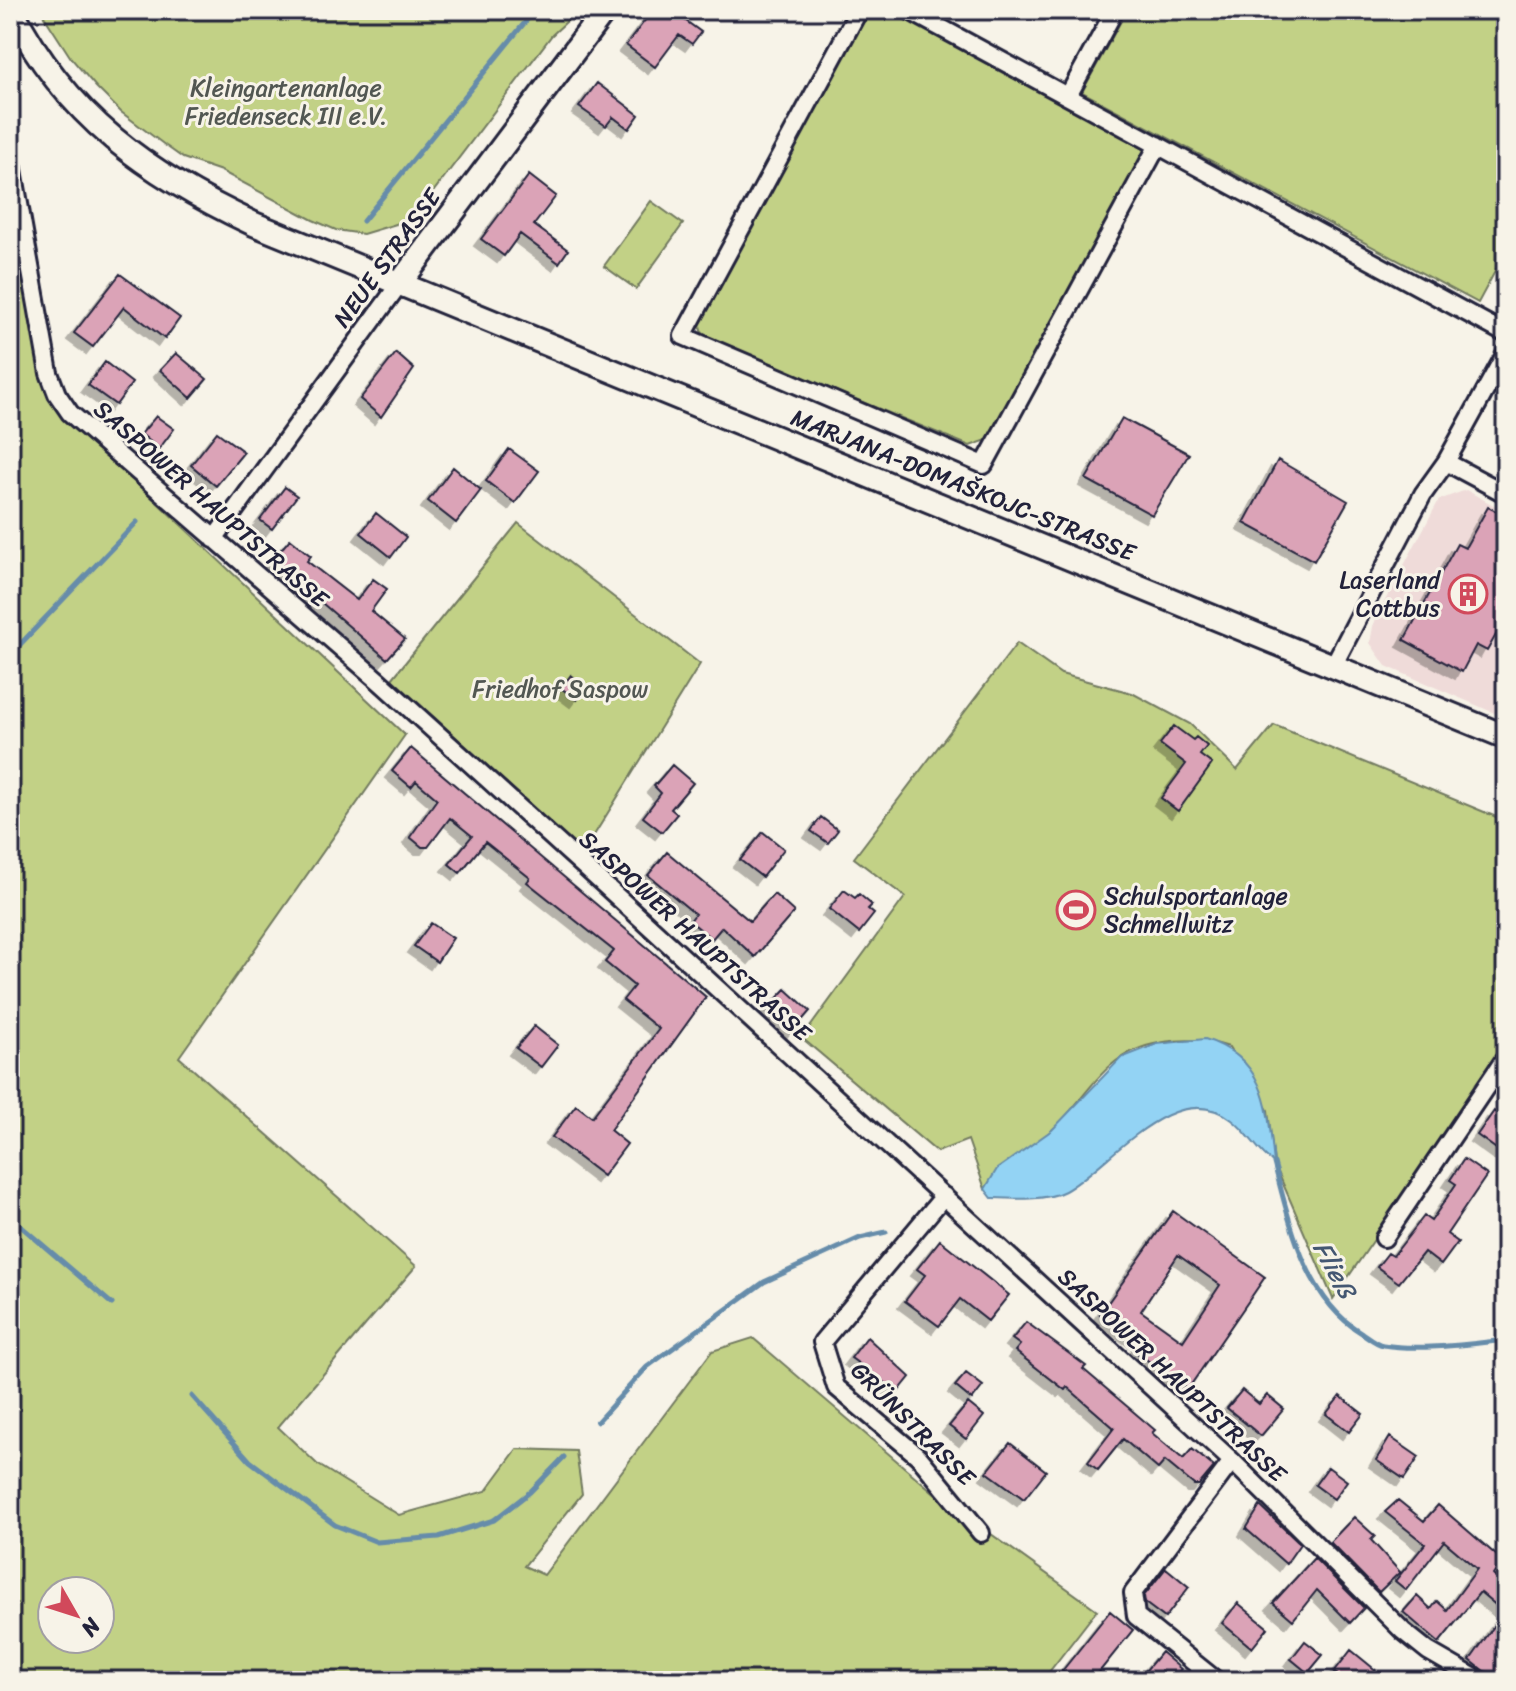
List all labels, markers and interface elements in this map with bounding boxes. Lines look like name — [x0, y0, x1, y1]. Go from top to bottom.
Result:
park label: Kleingartenanlage Friedenseck III e.V. — [185, 67, 387, 137]
street label: NEUE STRASSE — [322, 178, 453, 337]
street label: SASPOWER HAUPTSTRASSE — [84, 389, 340, 620]
street label: MARJANA-DOMAŠKOJC-STRASSE — [784, 397, 1143, 574]
place label: Laserland Cottbus — [1339, 559, 1441, 629]
building icon: Laserland Cottbus — [1447, 573, 1489, 615]
park label: Friedhof Saspow — [472, 668, 648, 710]
street label: SASPOWER HAUPTSTRASSE — [569, 820, 822, 1053]
place label: Schulsportanlage Schmellwitz — [1104, 875, 1288, 945]
sports icon: Schulsportanlage Schmellwitz — [1055, 889, 1097, 931]
water label: Fließ — [1300, 1232, 1371, 1309]
street label: SASPOWER HAUPTSTRASSE — [1048, 1257, 1298, 1494]
street label: GRÜNSTRASSE — [840, 1351, 987, 1498]
north arrow — [36, 1575, 116, 1655]
text: N — [71, 1608, 112, 1646]

